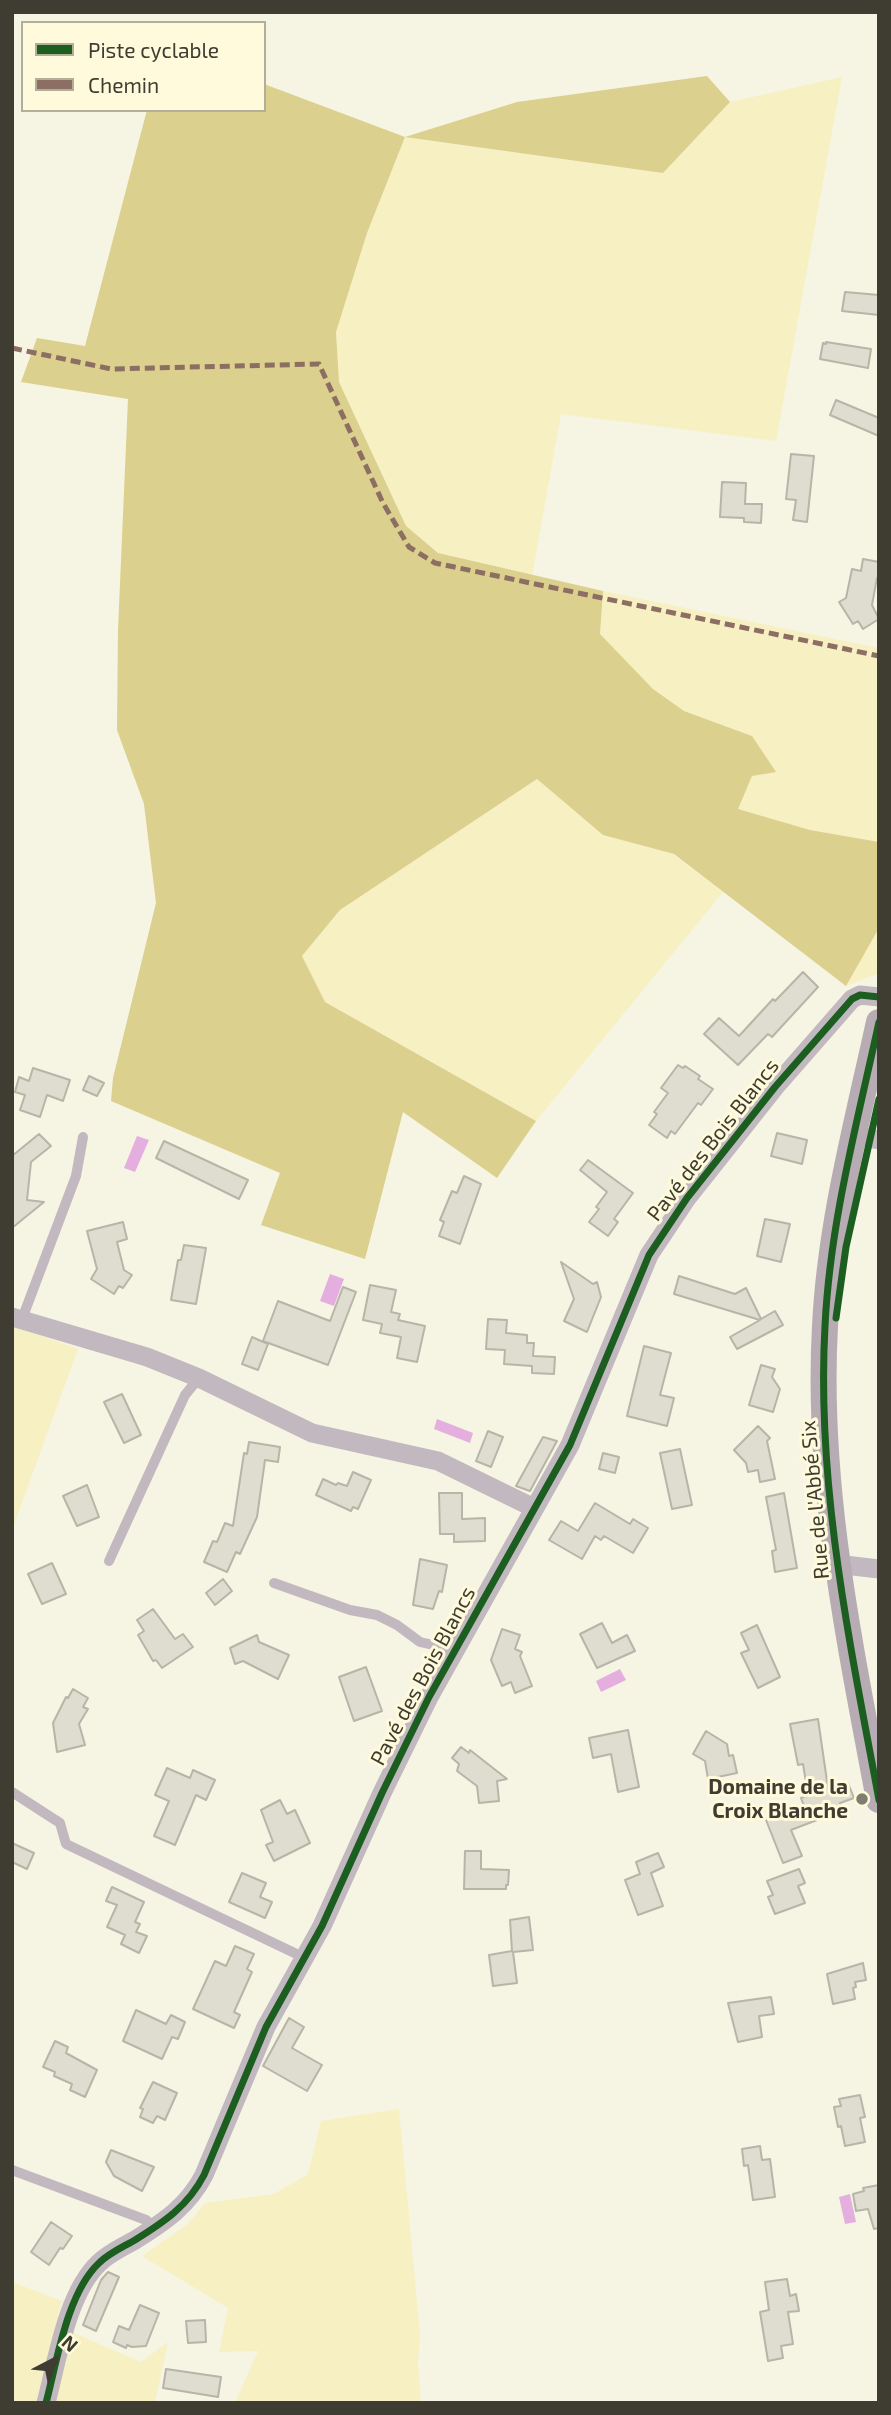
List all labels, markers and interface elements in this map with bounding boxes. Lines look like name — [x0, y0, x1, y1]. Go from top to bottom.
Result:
legend — [21, 21, 266, 112]
text: Piste cyclable — [88, 37, 219, 62]
text: Chemin — [88, 72, 159, 97]
street label: Pavé des Bois Blancs — [642, 1054, 784, 1226]
street label: Rue de l'Abbé Six — [796, 1420, 834, 1580]
street label: Pavé des Bois Blancs — [365, 1582, 481, 1770]
place label: Domaine de la Croix Blanche — [708, 1774, 848, 1824]
marker: Domaine de la Croix Blanche — [854, 1791, 870, 1807]
north arrow — [21, 2324, 91, 2394]
text: N — [58, 2330, 83, 2356]

